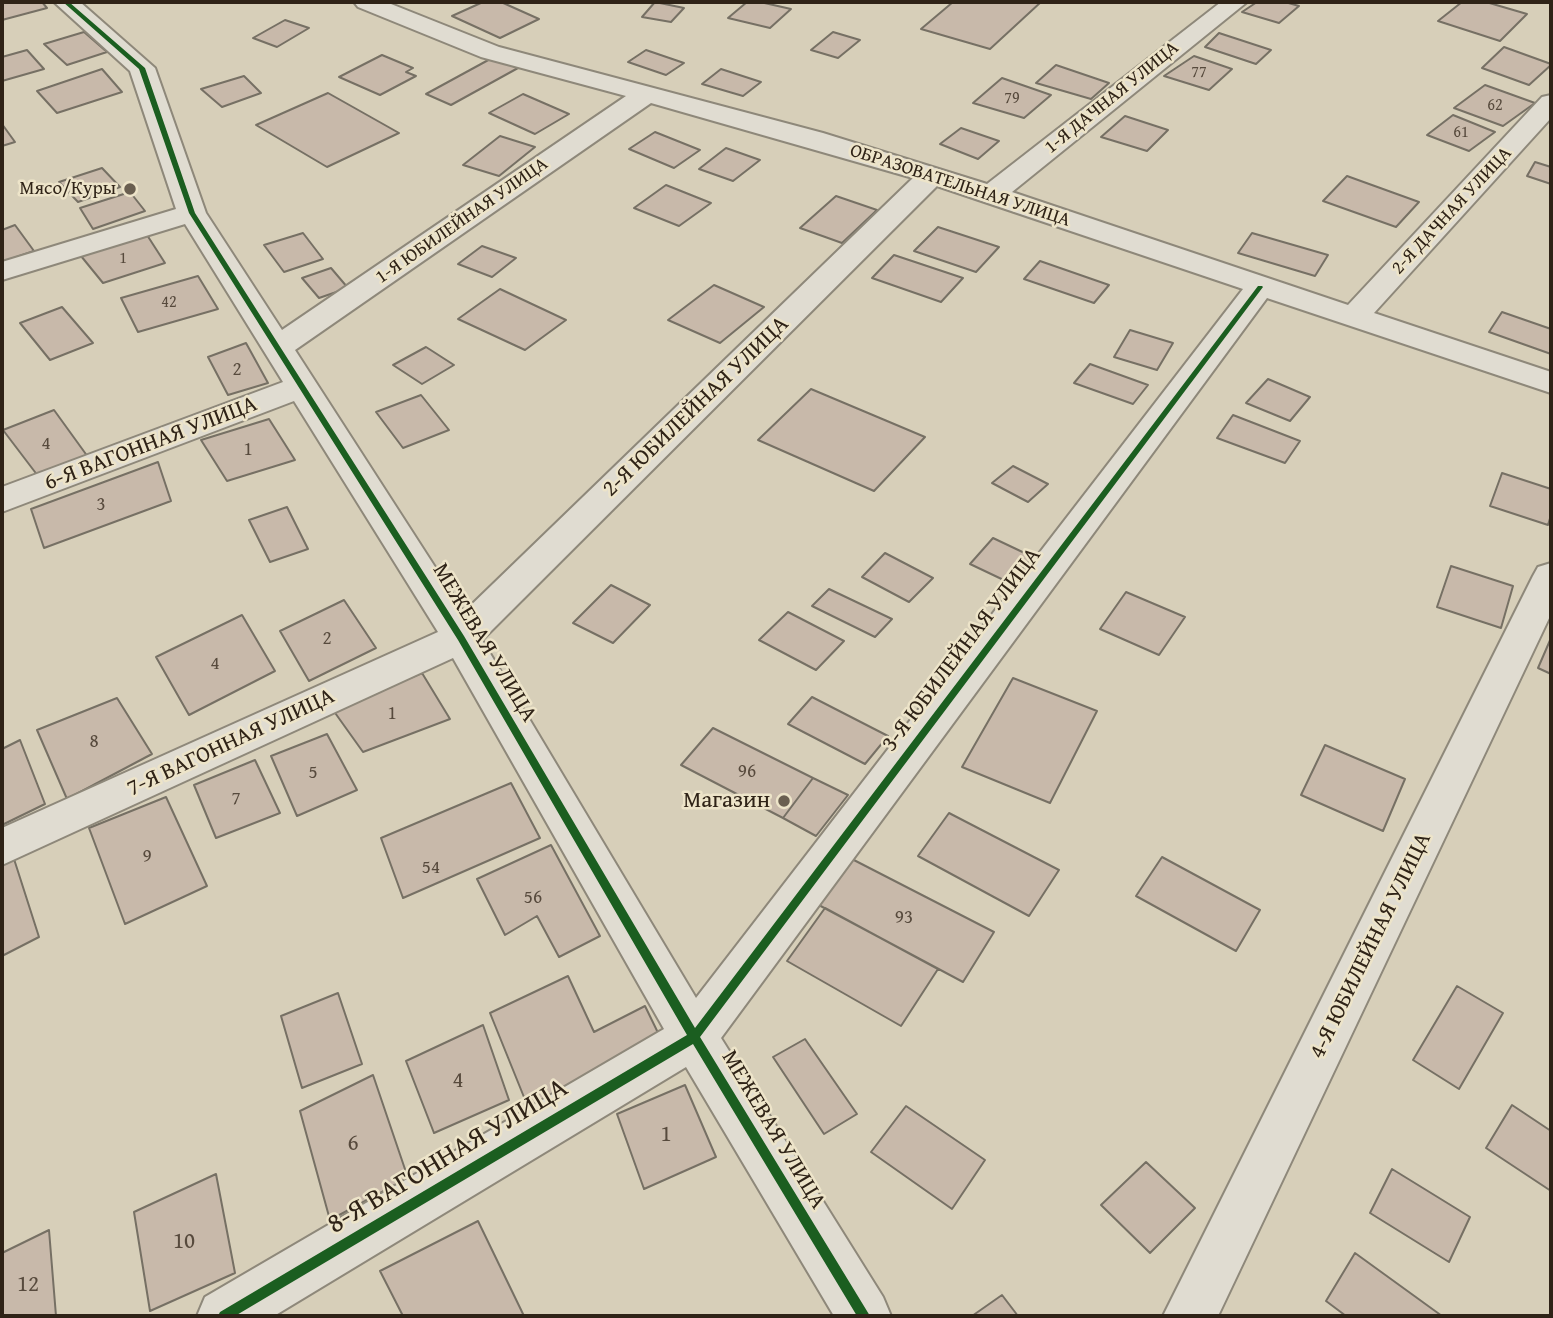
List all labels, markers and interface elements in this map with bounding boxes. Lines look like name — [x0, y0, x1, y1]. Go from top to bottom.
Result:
street label: 1-Я ДАЧНАЯ УЛИЦА — [1040, 37, 1184, 159]
house number: 77 — [1191, 63, 1207, 83]
house number: 79 — [1004, 89, 1020, 109]
house number: 62 — [1487, 96, 1503, 116]
house number: 61 — [1453, 123, 1469, 143]
street label: ОБРАЗОВАТЕЛЬНАЯ УЛИЦА — [847, 140, 1073, 232]
street label: 2-Я ДАЧНАЯ УЛИЦА — [1387, 143, 1517, 279]
street label: 1-Я ЮБИЛЕЙНАЯ УЛИЦА — [371, 153, 553, 289]
place label: Мясо/Куры — [19, 178, 116, 200]
marker: Мясо/Куры — [122, 181, 138, 197]
house number: 1 — [119, 249, 127, 269]
house number: 42 — [161, 293, 177, 313]
street label: 2-Я ЮБИЛЕЙНАЯ УЛИЦА — [597, 311, 795, 503]
house number: 2 — [232, 359, 242, 381]
street label: 6-Я ВАГОННАЯ УЛИЦА — [41, 391, 261, 497]
house number: 4 — [41, 433, 51, 455]
house number: 1 — [243, 439, 253, 461]
house number: 3 — [96, 494, 106, 516]
street label: 3-Я ЮБИЛЕЙНАЯ УЛИЦА — [876, 543, 1048, 757]
street label: МЕЖЕВАЯ УЛИЦА — [426, 559, 542, 727]
house number: 2 — [322, 628, 332, 650]
house number: 4 — [210, 653, 220, 675]
street label: 7-Я ВАГОННАЯ УЛИЦА — [123, 683, 339, 803]
house number: 1 — [387, 703, 397, 725]
house number: 8 — [89, 731, 99, 753]
house number: 96 — [738, 761, 756, 783]
house number: 5 — [308, 762, 318, 784]
place label: Магазин — [683, 787, 770, 815]
house number: 7 — [231, 788, 241, 810]
marker: Магазин — [776, 793, 792, 809]
street label: 4-Я ЮБИЛЕЙНАЯ УЛИЦА — [1304, 828, 1438, 1064]
house number: 9 — [142, 846, 152, 868]
house number: 54 — [422, 857, 440, 879]
house number: 56 — [524, 887, 542, 909]
house number: 93 — [895, 907, 913, 929]
street label: МЕЖЕВАЯ УЛИЦА — [715, 1046, 831, 1214]
house number: 4 — [452, 1067, 464, 1095]
street label: 8-Я ВАГОННАЯ УЛИЦА — [322, 1072, 574, 1242]
house number: 1 — [660, 1121, 672, 1149]
house number: 6 — [347, 1130, 359, 1158]
house number: 10 — [173, 1228, 195, 1256]
house number: 12 — [17, 1271, 39, 1299]

